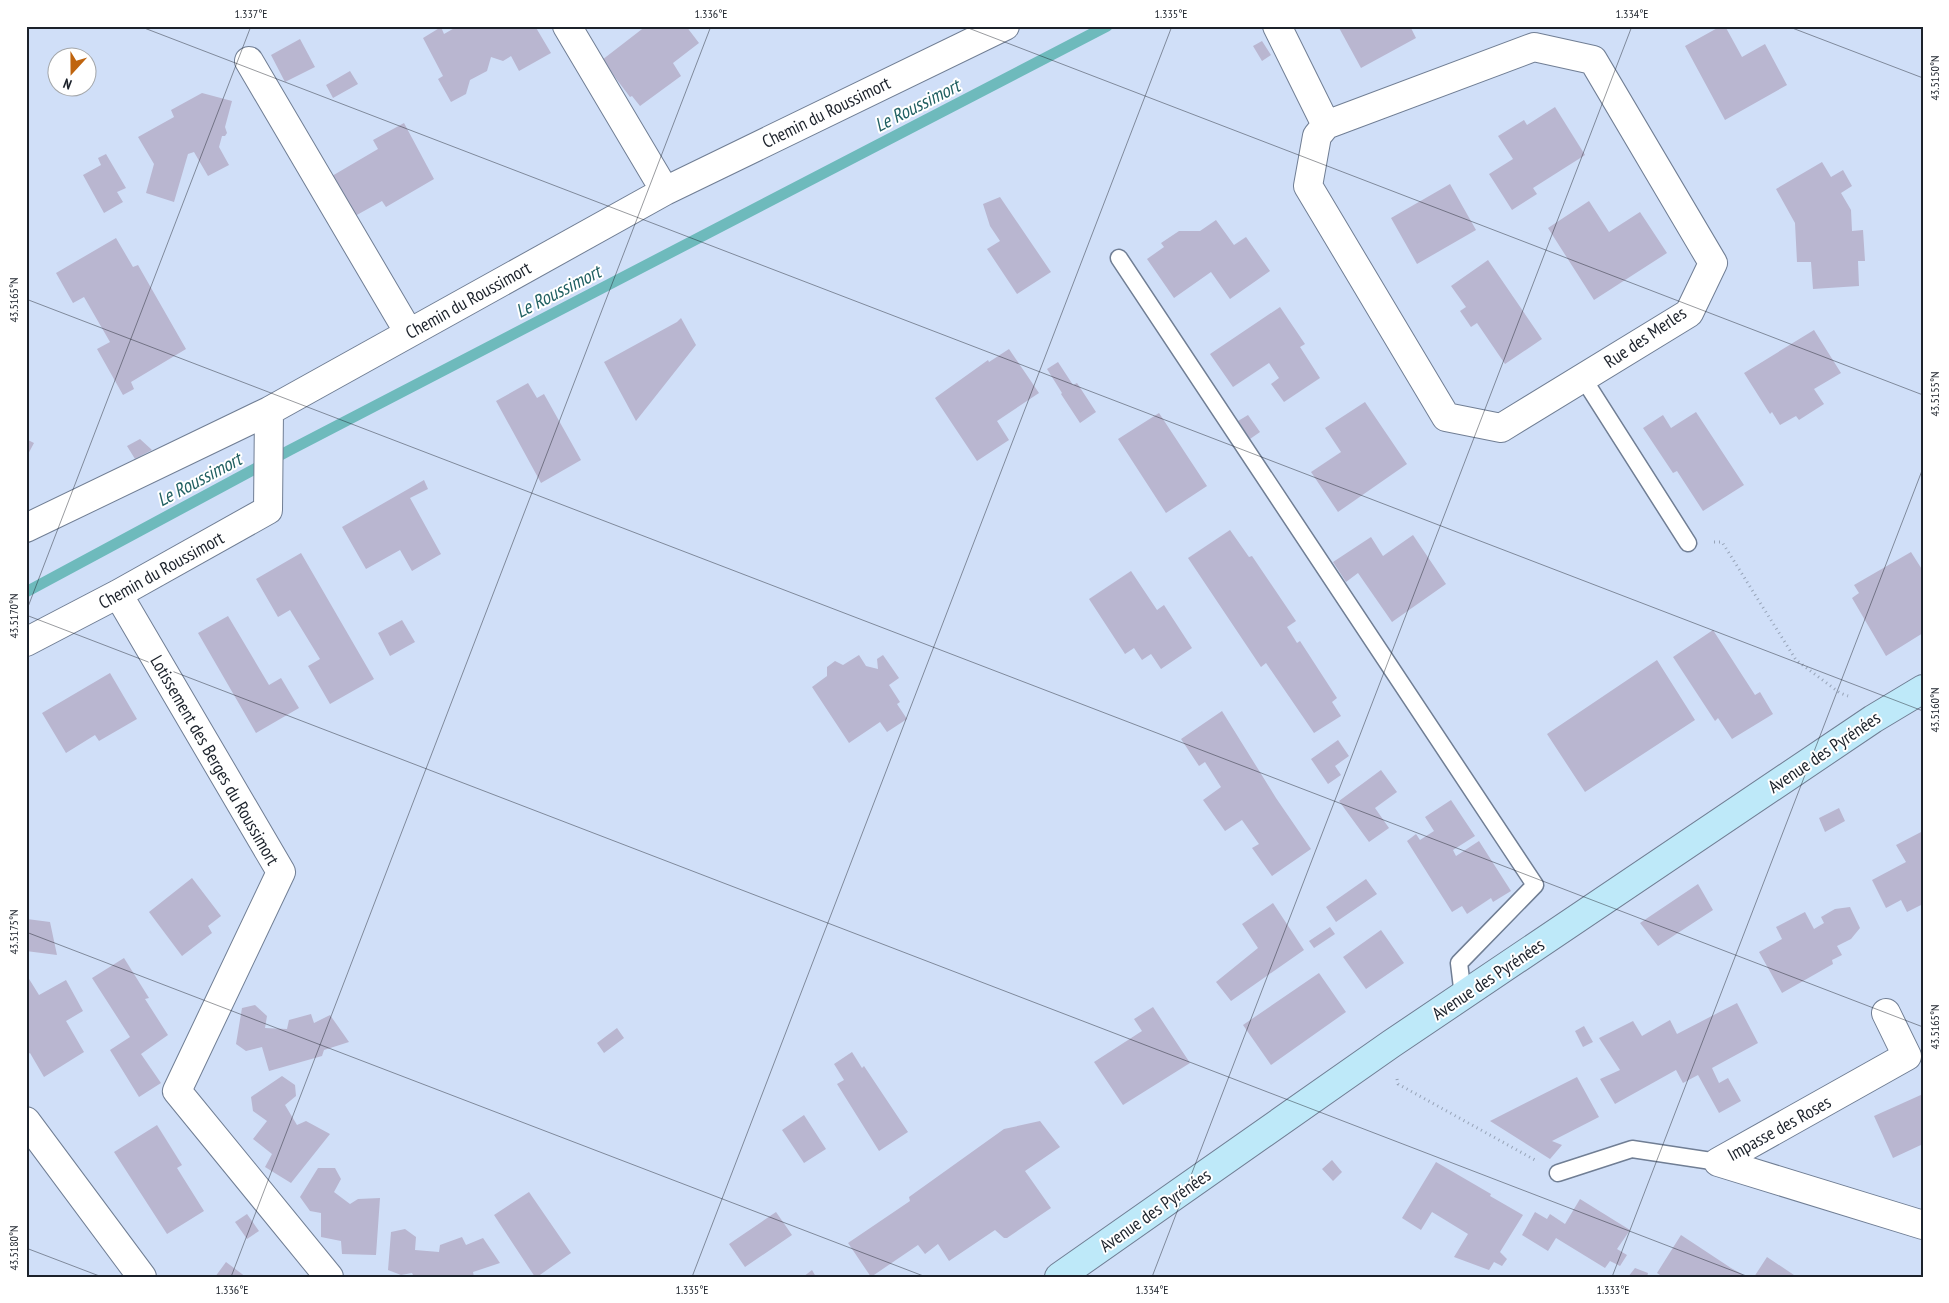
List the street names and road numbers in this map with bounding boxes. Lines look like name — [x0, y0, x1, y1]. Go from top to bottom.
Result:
street label: Chemin du Roussimort — [758, 71, 894, 153]
street label: Chemin du Roussimort — [401, 256, 535, 344]
street label: Rue des Merles — [1599, 301, 1691, 373]
street label: Chemin du Roussimort — [94, 526, 228, 614]
street label: Lotissement des Berges du Roussimort — [145, 651, 285, 869]
street label: Avenue des Pyrénées — [1764, 706, 1884, 798]
street label: Avenue des Pyrénées — [1428, 933, 1548, 1025]
street label: Impasse des Roses — [1723, 1090, 1835, 1166]
street label: Avenue des Pyrénées — [1095, 1163, 1215, 1257]

